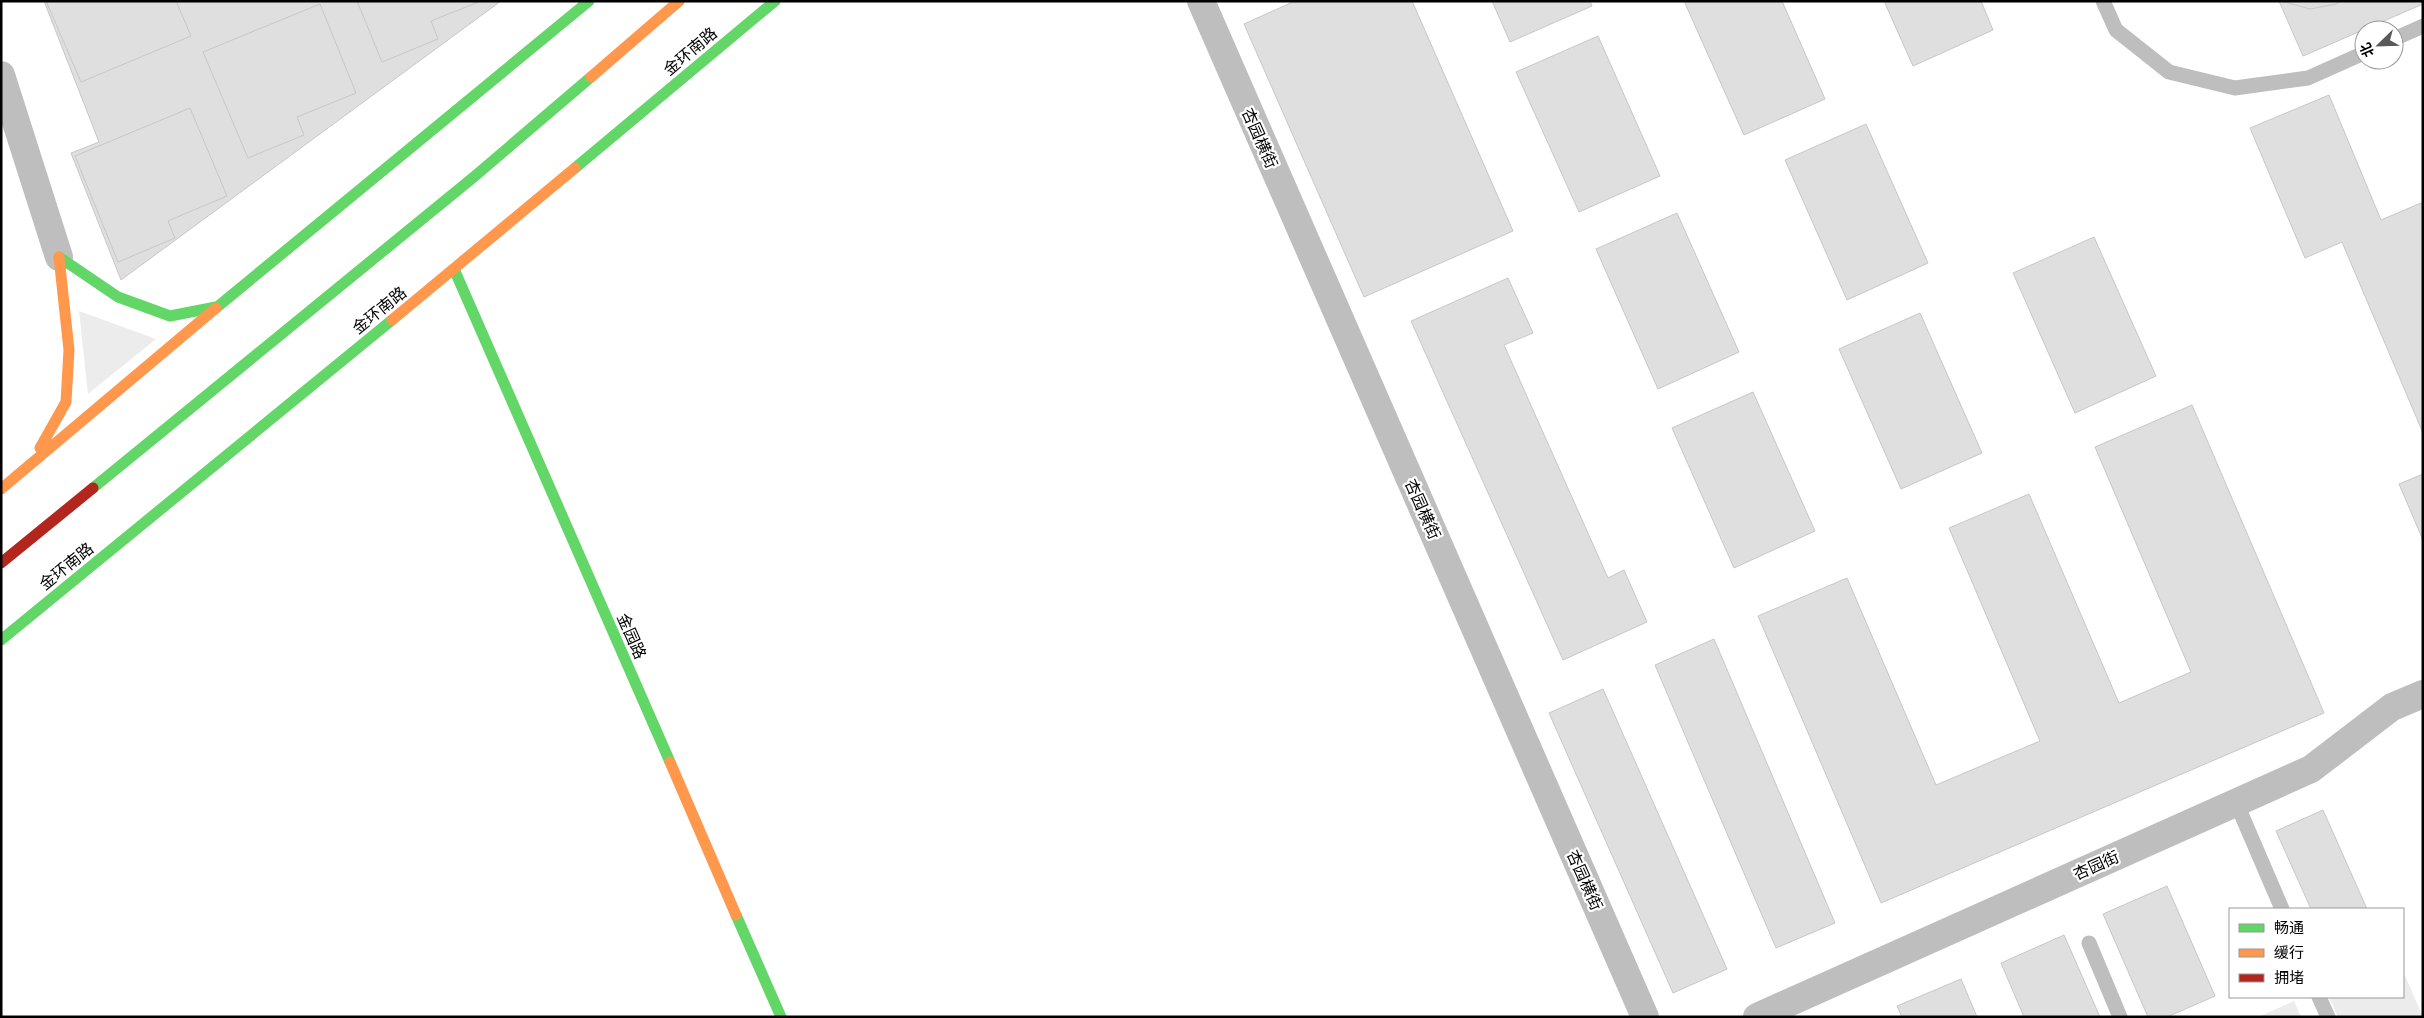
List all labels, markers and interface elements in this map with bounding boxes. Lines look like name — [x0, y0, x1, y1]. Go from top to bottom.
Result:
north arrow — [2354, 20, 2404, 70]
street label: 金环南路 — [659, 23, 720, 78]
text: 北 — [2356, 41, 2377, 60]
street label: 杏园横街 — [1239, 105, 1282, 171]
street label: 金环南路 — [348, 282, 410, 337]
street label: 杏园横街 — [1402, 476, 1445, 542]
street label: 金环南路 — [35, 538, 97, 593]
street label: 金园路 — [614, 610, 651, 662]
street label: 杏园街 — [2070, 846, 2122, 883]
street label: 杏园横街 — [1564, 847, 1607, 913]
legend — [2229, 908, 2404, 998]
text: 畅通 — [2274, 918, 2304, 936]
text: 缓行 — [2274, 943, 2304, 961]
text: 拥堵 — [2274, 968, 2304, 986]

